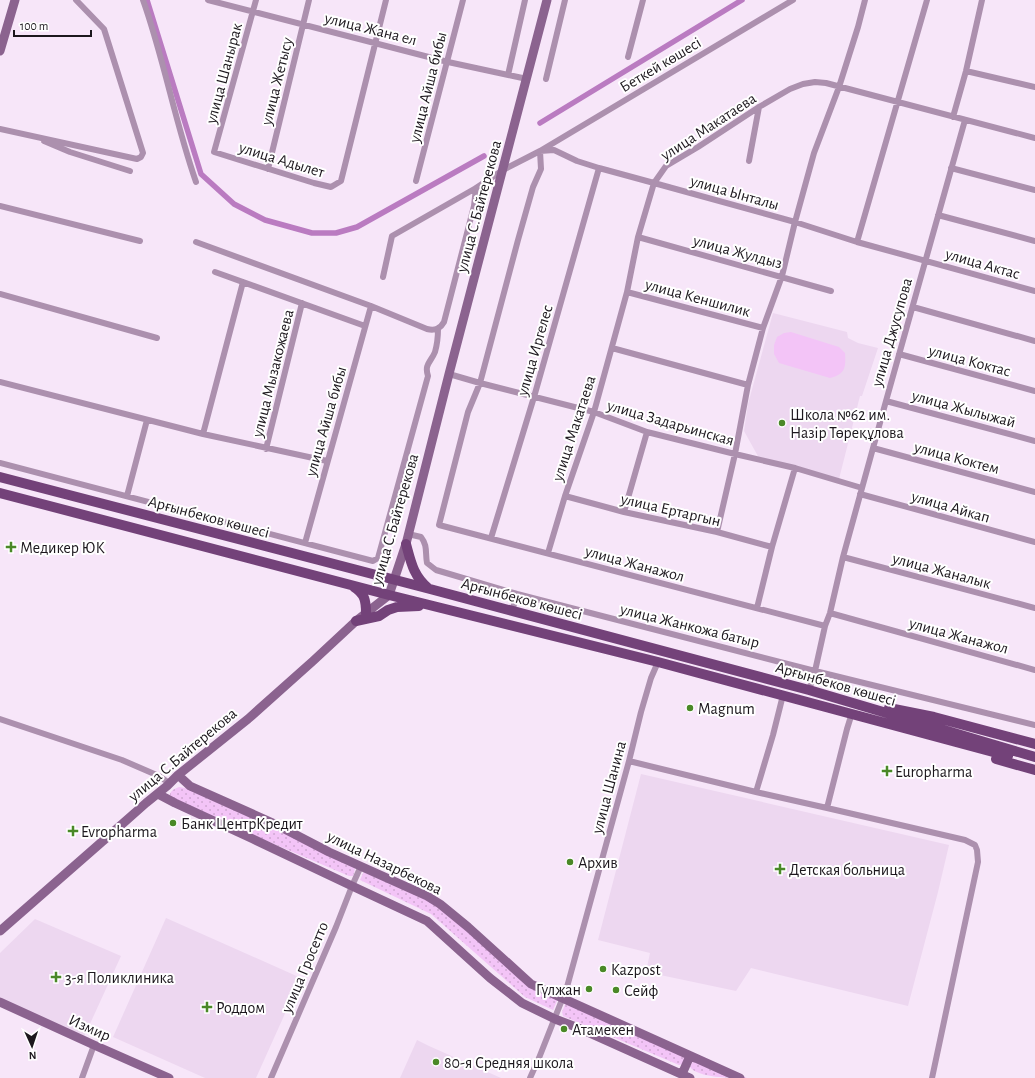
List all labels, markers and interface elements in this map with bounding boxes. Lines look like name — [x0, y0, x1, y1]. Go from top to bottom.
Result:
street label: улица Жана ел — [322, 10, 418, 49]
scale bar — [14, 12, 91, 38]
text: 100 m — [20, 20, 48, 32]
street label: улица Шанырак — [203, 21, 246, 126]
street label: улица Айша бибы — [406, 30, 450, 145]
street label: Беткей көшесі — [617, 34, 704, 95]
street label: улица Жетысу — [258, 36, 297, 128]
street label: улица Макатаева — [657, 90, 760, 165]
street label: улица Адылет — [236, 139, 327, 182]
street label: улица С.Байтерекова — [453, 139, 505, 275]
street label: улица Ынталы — [687, 172, 781, 214]
street label: улица Жулдыз — [690, 232, 784, 273]
street label: улица Актас — [942, 245, 1022, 283]
street label: улица Кеншилик — [642, 276, 753, 321]
street label: улица Джусупова — [869, 276, 916, 390]
street label: улица Иргелес — [514, 303, 557, 399]
street label: улица Мызакожаева — [249, 308, 298, 440]
street label: улица Коктас — [926, 342, 1012, 381]
street label: улица Айша бибы — [302, 365, 350, 479]
street label: улица Макатаева — [549, 373, 600, 484]
street label: улица Жылыжай — [909, 387, 1017, 431]
street label: улица Задарьинская — [604, 397, 736, 450]
place label: Школа №62 им. Назір Төреқұлова — [790, 407, 904, 441]
marker: Школа №62 им. Назір Төреқұлова — [777, 418, 787, 428]
street label: улица Коктем — [911, 439, 1001, 478]
street label: улица С.Байтерекова — [368, 452, 422, 588]
street label: улица Айкап — [908, 488, 992, 527]
street label: улица Ертаргын — [618, 490, 722, 530]
street label: Арғынбеков көшесі — [146, 493, 271, 541]
place label: Медикер ЮK — [20, 540, 105, 556]
marker: Медикер ЮK — [5, 541, 17, 553]
street label: улица Жанажол — [582, 543, 686, 586]
street label: улица Жаналык — [890, 550, 993, 593]
street label: Арғынбеков көшесі — [459, 575, 584, 623]
street label: улица Жанкожа батыр — [617, 601, 761, 652]
street label: улица Жанажол — [906, 615, 1010, 658]
street label: Арғынбеков көшесі — [774, 659, 898, 709]
place label: Magnum — [698, 701, 755, 717]
marker: Magnum — [685, 703, 695, 713]
street label: улица С.Байтерекова — [125, 705, 240, 806]
street label: улица Шанина — [589, 739, 630, 836]
place label: Europharma — [895, 764, 972, 780]
marker: Europharma — [882, 766, 892, 776]
place label: Банк ЦентрКредит — [181, 816, 303, 832]
marker: Банк ЦентрКредит — [168, 818, 178, 828]
place label: Evropharma — [81, 824, 157, 840]
marker: Evropharma — [68, 826, 78, 836]
street label: улица Назарбекова — [323, 828, 445, 899]
place label: Архив — [578, 855, 618, 871]
marker: Архив — [565, 857, 575, 867]
place label: Детская больница — [789, 862, 905, 878]
marker: Детская больница — [774, 863, 786, 875]
street label: улица Гросетто — [278, 919, 332, 1016]
place label: Kazpost — [611, 962, 661, 978]
marker: Kazpost — [598, 964, 608, 974]
place label: 3-я Поликлиника — [65, 970, 174, 986]
marker: 3-я Поликлиника — [50, 971, 62, 983]
place label: Гүлжан — [536, 982, 581, 998]
place label: Сейф — [624, 983, 658, 999]
marker: Гүлжан — [584, 984, 594, 994]
marker: Сейф — [611, 985, 621, 995]
place label: Роддом — [216, 1000, 265, 1016]
marker: Роддом — [201, 1001, 213, 1013]
street label: Измир — [66, 1012, 113, 1044]
place label: Атамекен — [572, 1022, 634, 1038]
marker: Атамекен — [559, 1024, 569, 1034]
north arrow — [12, 1026, 52, 1066]
text: N — [28, 1050, 37, 1061]
place label: 80-я Средняя школа — [444, 1055, 573, 1071]
marker: 80-я Средняя школа — [431, 1057, 441, 1067]

